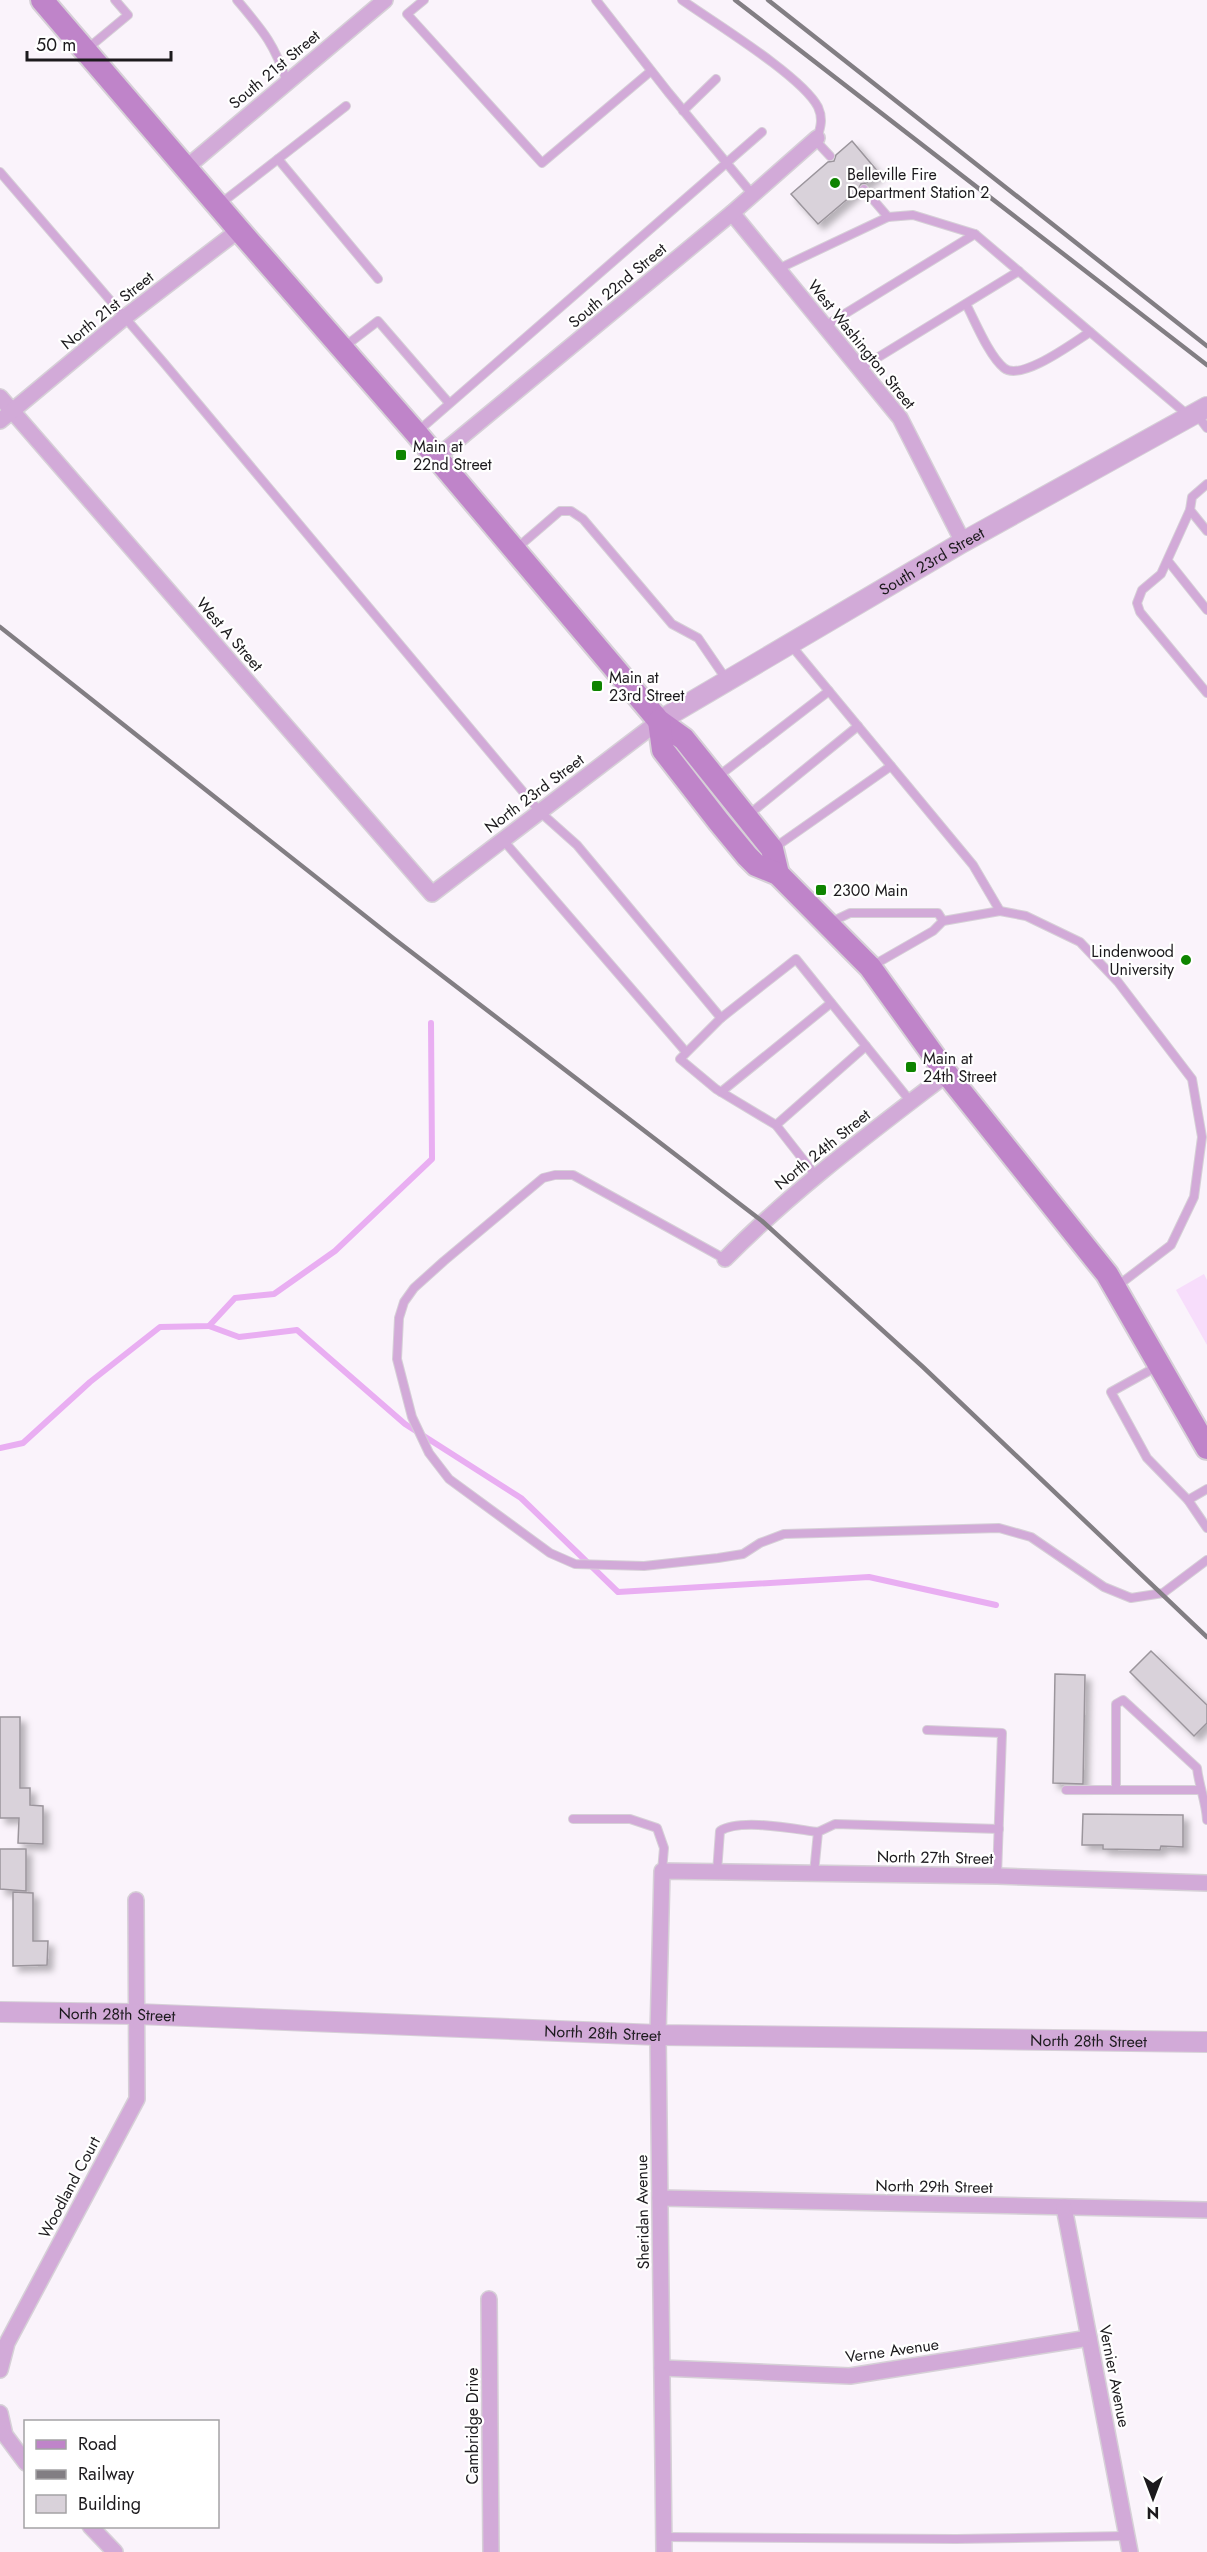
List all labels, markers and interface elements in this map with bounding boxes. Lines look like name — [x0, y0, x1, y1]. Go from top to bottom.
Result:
scale bar — [27, 24, 171, 62]
street label: South 21st Street — [224, 24, 325, 114]
text: 50 m — [36, 32, 76, 58]
place label: Belleville Fire Department Station 2 — [847, 163, 989, 204]
marker: Belleville Fire Department Station 2 — [828, 176, 842, 190]
street label: South 22nd Street — [563, 237, 671, 333]
street label: North 21st Street — [56, 266, 159, 355]
street label: West Washington Street — [802, 275, 921, 414]
place label: Main at 22nd Street — [413, 435, 492, 476]
marker: Main at 22nd Street — [394, 448, 408, 462]
street label: South 23rd Street — [875, 521, 989, 601]
street label: West A Street — [191, 592, 268, 676]
place label: Main at 23rd Street — [609, 666, 685, 707]
marker: Main at 23rd Street — [590, 679, 604, 693]
street label: North 23rd Street — [480, 748, 589, 838]
place label: 2300 Main — [833, 879, 908, 902]
marker: 2300 Main — [814, 883, 828, 897]
place label: Lindenwood University — [1091, 940, 1175, 981]
marker: Lindenwood University — [1179, 953, 1193, 967]
place label: Main at 24th Street — [923, 1047, 997, 1088]
marker: Main at 24th Street — [904, 1060, 918, 1074]
street label: North 24th Street — [769, 1103, 875, 1195]
street label: North 27th Street — [877, 1845, 994, 1870]
street label: North 28th Street — [58, 2002, 176, 2028]
street label: North 28th Street — [544, 2019, 661, 2047]
street label: North 28th Street — [1030, 2029, 1147, 2053]
street label: Woodland Court — [33, 2132, 106, 2242]
street label: Sheridan Avenue — [630, 2154, 655, 2270]
street label: North 29th Street — [875, 2174, 993, 2199]
street label: Vernier Avenue — [1093, 2323, 1136, 2429]
street label: Verne Avenue — [844, 2333, 940, 2368]
street label: Cambridge Drive — [461, 2368, 484, 2484]
legend — [24, 2420, 219, 2528]
text: Road — [78, 2431, 117, 2457]
text: Railway — [78, 2461, 134, 2487]
north arrow — [1123, 2468, 1183, 2528]
text: Building — [78, 2491, 141, 2517]
text: N — [1147, 2501, 1159, 2524]

